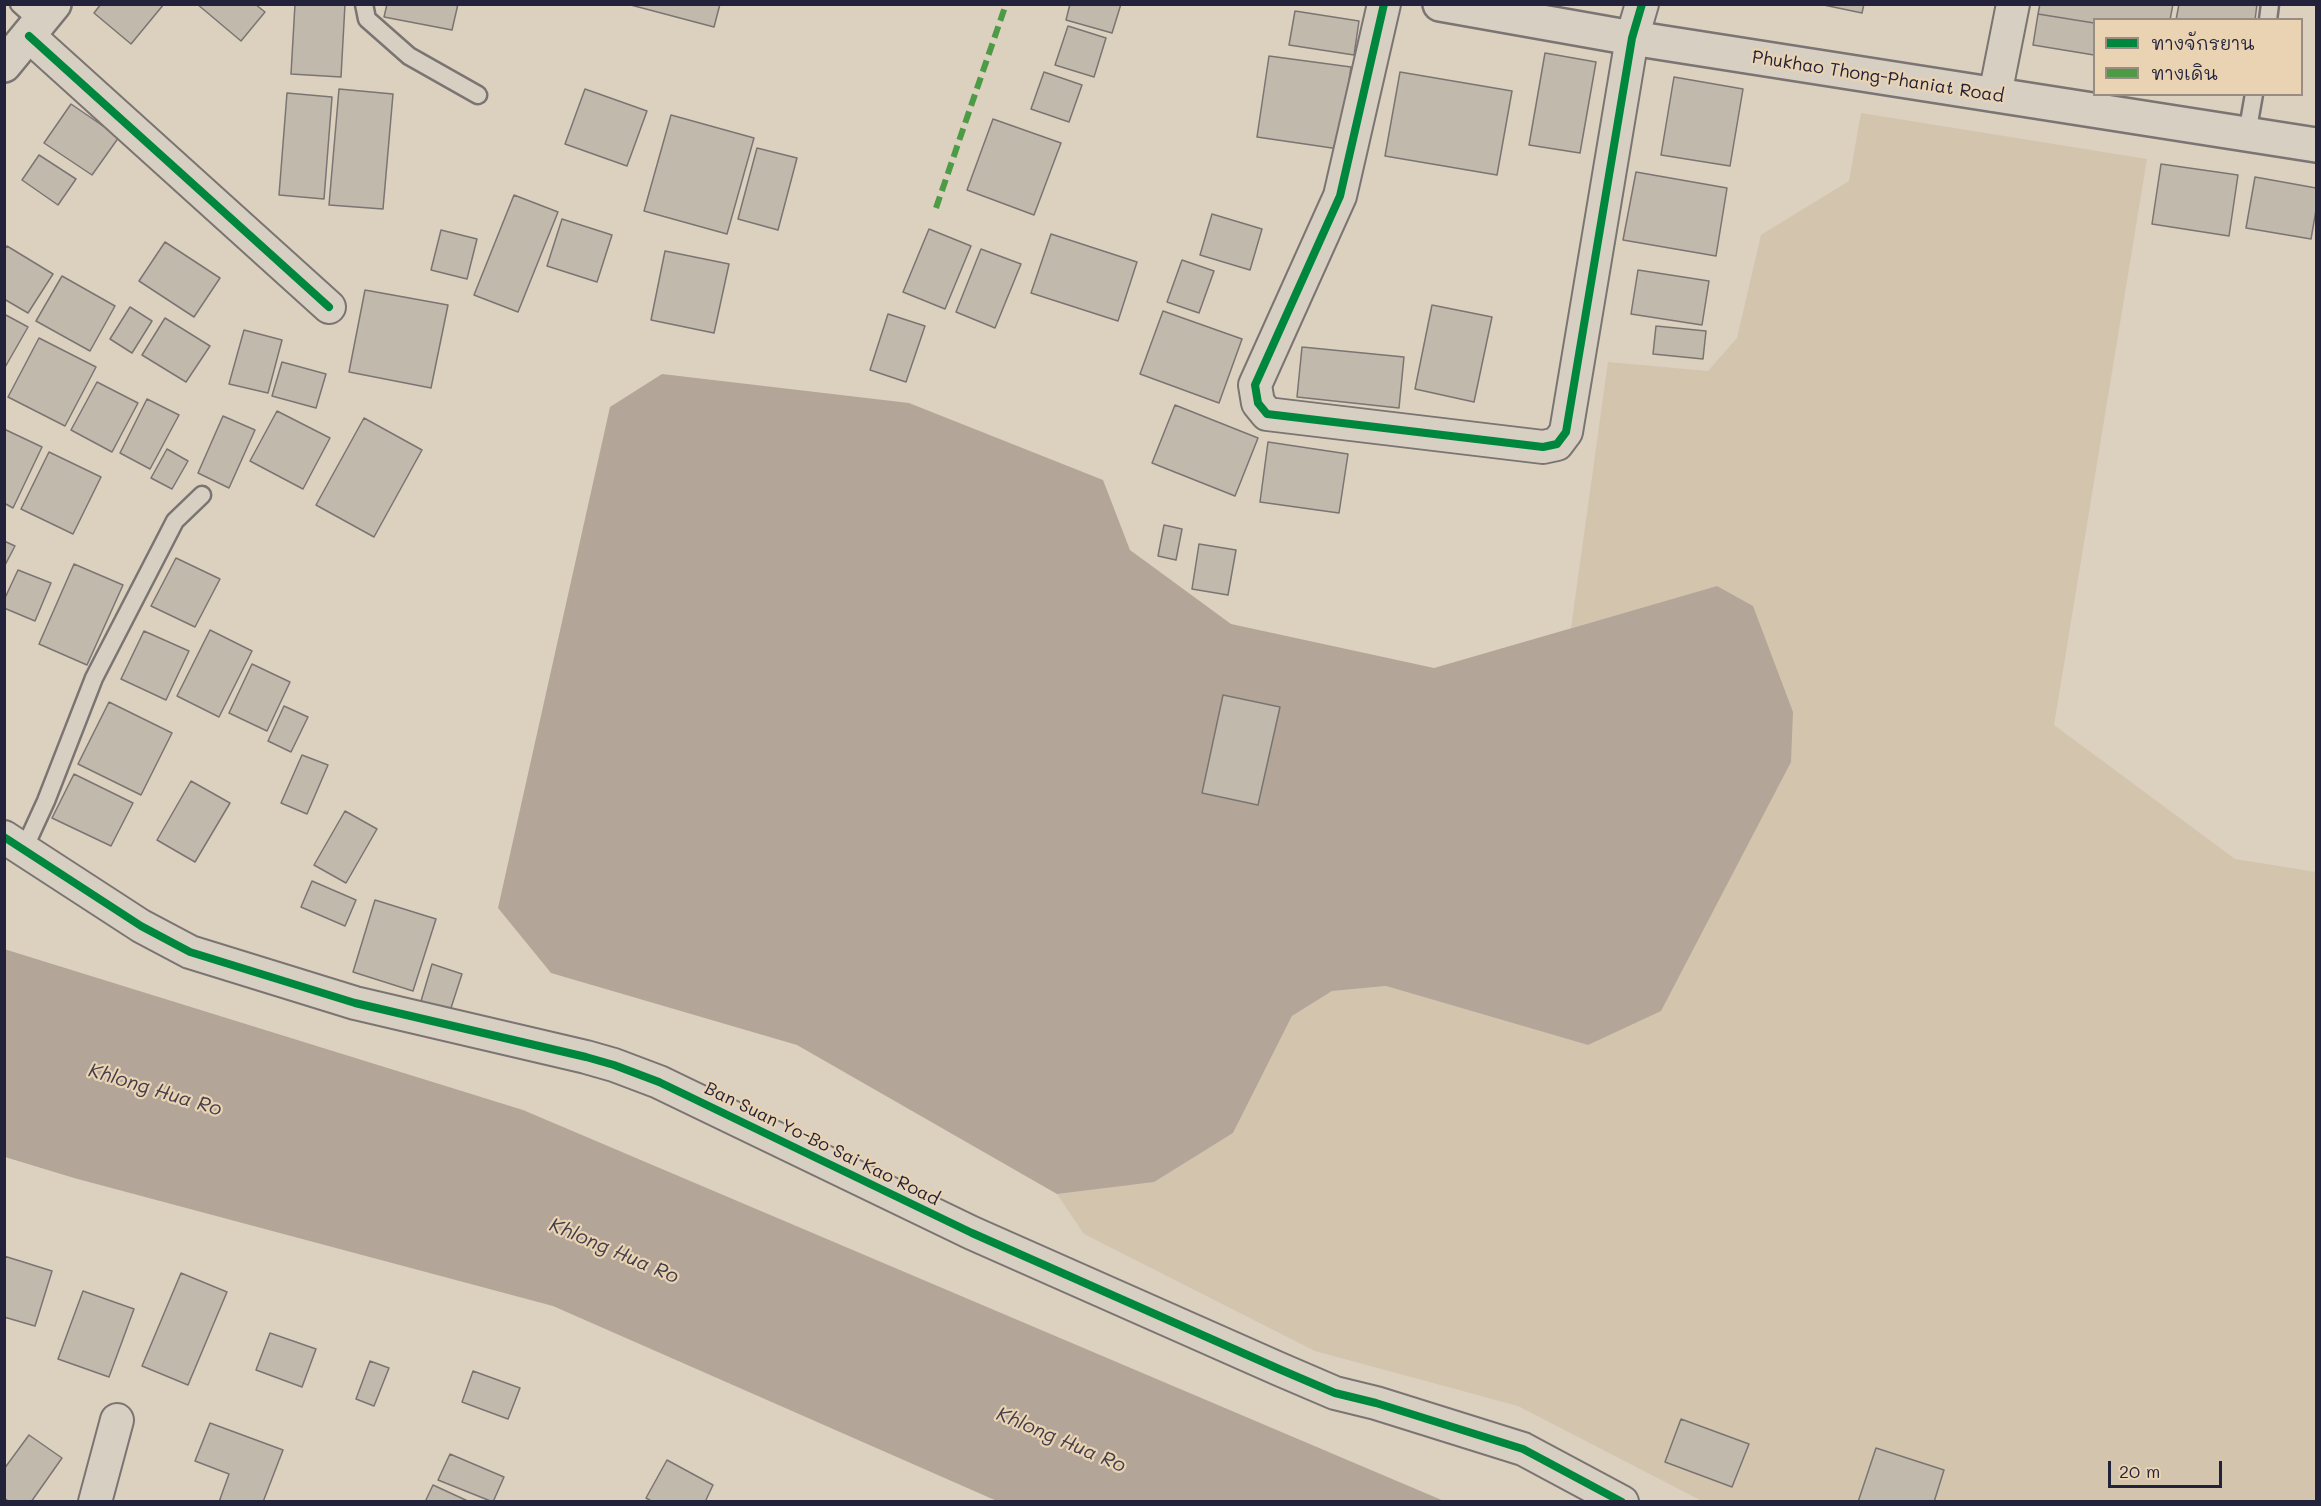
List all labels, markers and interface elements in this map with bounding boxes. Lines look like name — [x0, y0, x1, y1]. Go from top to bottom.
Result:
legend — [2093, 18, 2303, 96]
text: ทางจักรยาน — [2151, 31, 2254, 55]
street label: Phukhao Thong-Phaniat Road — [1750, 46, 2006, 108]
text: ทางเดิน — [2151, 61, 2218, 85]
water label: Khlong Hua Ro — [85, 1058, 225, 1122]
street label: Ban Suan Yo-Bo Sai Kao Road — [701, 1078, 943, 1210]
water label: Khlong Hua Ro — [546, 1213, 682, 1289]
water label: Khlong Hua Ro — [993, 1402, 1129, 1478]
scale bar — [2111, 1449, 2225, 1487]
text: 20 m — [2119, 1459, 2160, 1483]

